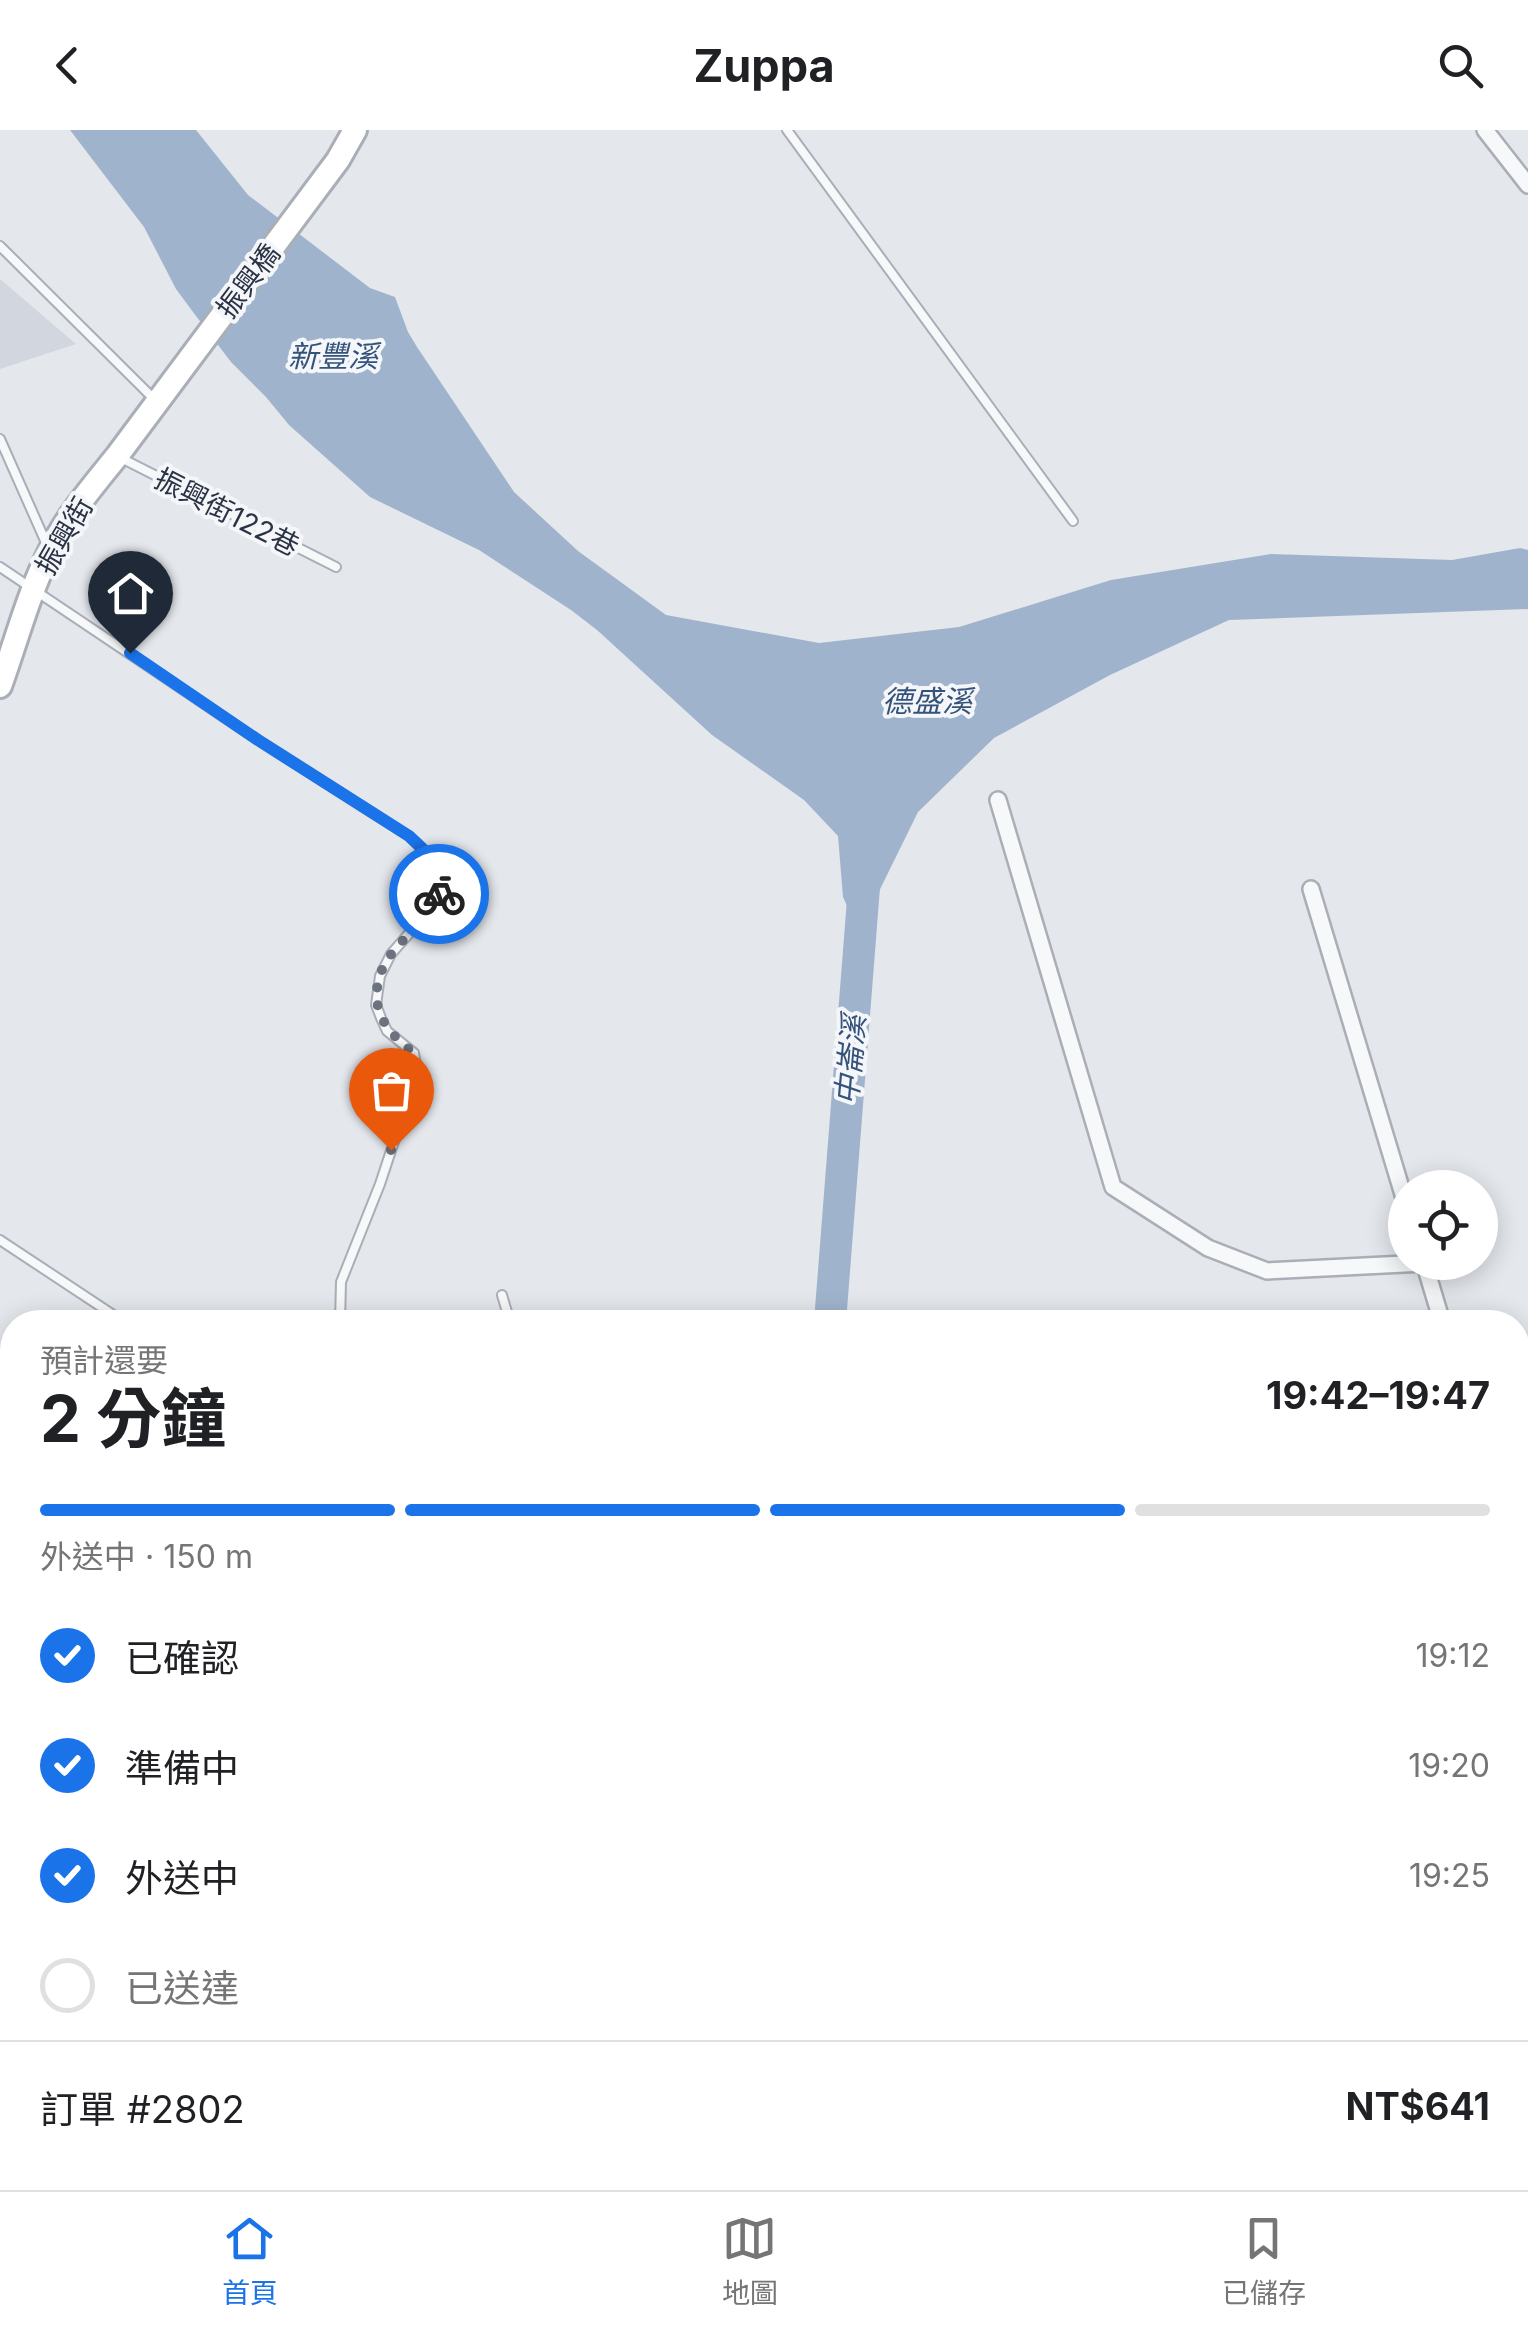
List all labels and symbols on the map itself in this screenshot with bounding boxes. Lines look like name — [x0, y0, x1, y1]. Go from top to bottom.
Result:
street label: 振興橋 — [209, 237, 287, 325]
water label: 新豐溪 — [288, 338, 382, 374]
street label: 振興街122巷 — [149, 461, 305, 563]
street label: 振興街 — [28, 491, 100, 581]
pin — [88, 551, 173, 654]
water label: 德盛溪 — [882, 683, 976, 719]
courier — [389, 844, 489, 944]
water label: 中崙溪 — [828, 1010, 872, 1106]
pin — [349, 1048, 434, 1151]

